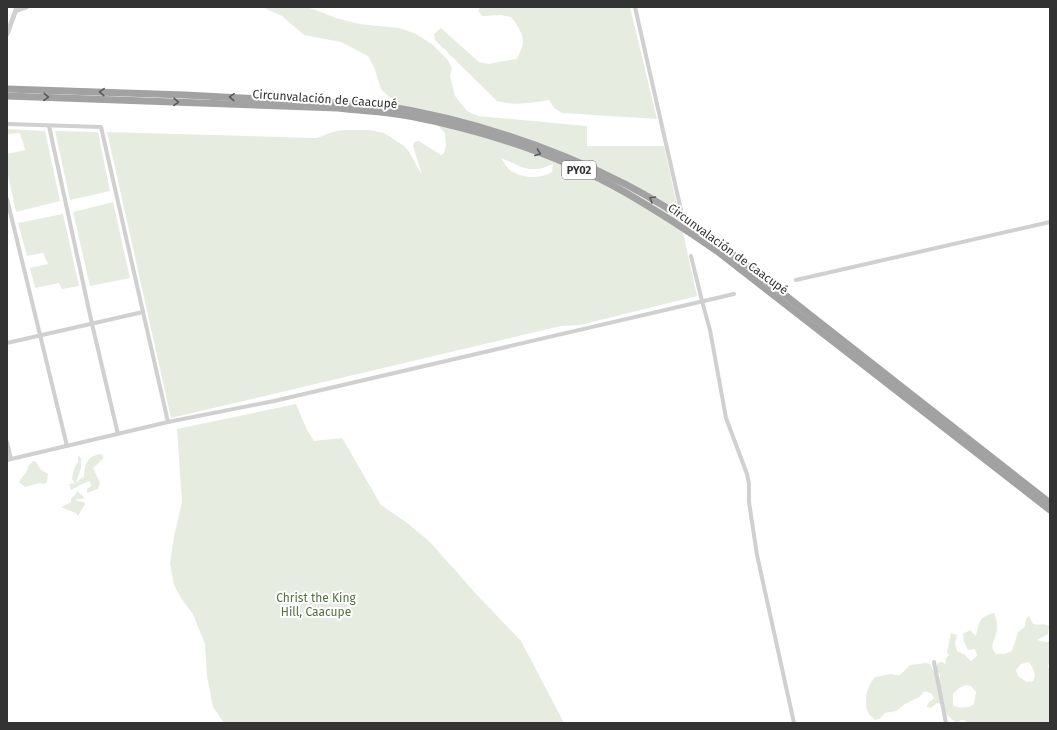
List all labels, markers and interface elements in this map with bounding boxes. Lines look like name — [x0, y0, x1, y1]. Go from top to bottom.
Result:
street label: Circunvalación de Caacupé — [252, 87, 398, 111]
one-way arrow — [99, 88, 105, 96]
one-way arrow — [43, 93, 49, 102]
one-way arrow — [229, 93, 235, 101]
one-way arrow — [173, 97, 179, 106]
one-way arrow — [534, 148, 541, 156]
road number: PY02 — [562, 161, 596, 179]
one-way arrow — [649, 197, 656, 204]
street label: Circunvalación de Caacupé — [665, 201, 791, 297]
park label: Christ the King Hill, Caacupe — [276, 591, 357, 619]

